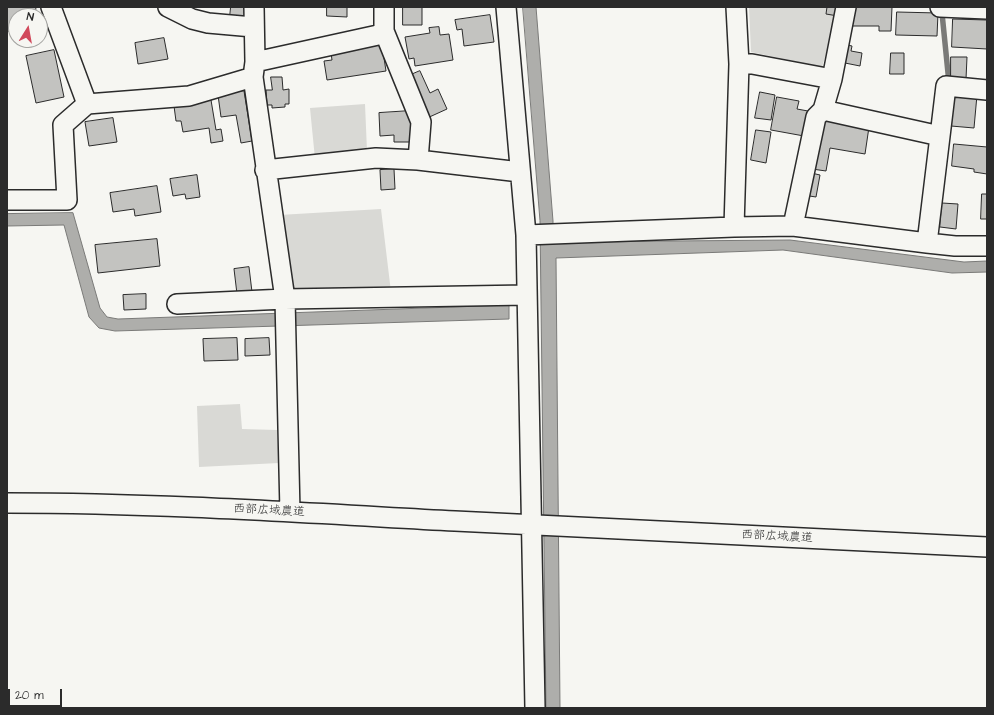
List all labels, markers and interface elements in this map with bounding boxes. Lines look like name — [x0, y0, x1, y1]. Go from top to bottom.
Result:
north arrow — [8, 8, 48, 48]
text: N — [25, 9, 35, 25]
street label: 西部広域農道 — [233, 502, 305, 520]
street label: 西部広域農道 — [741, 528, 813, 546]
scale bar — [10, 681, 64, 707]
text: 20 m — [15, 687, 44, 704]

